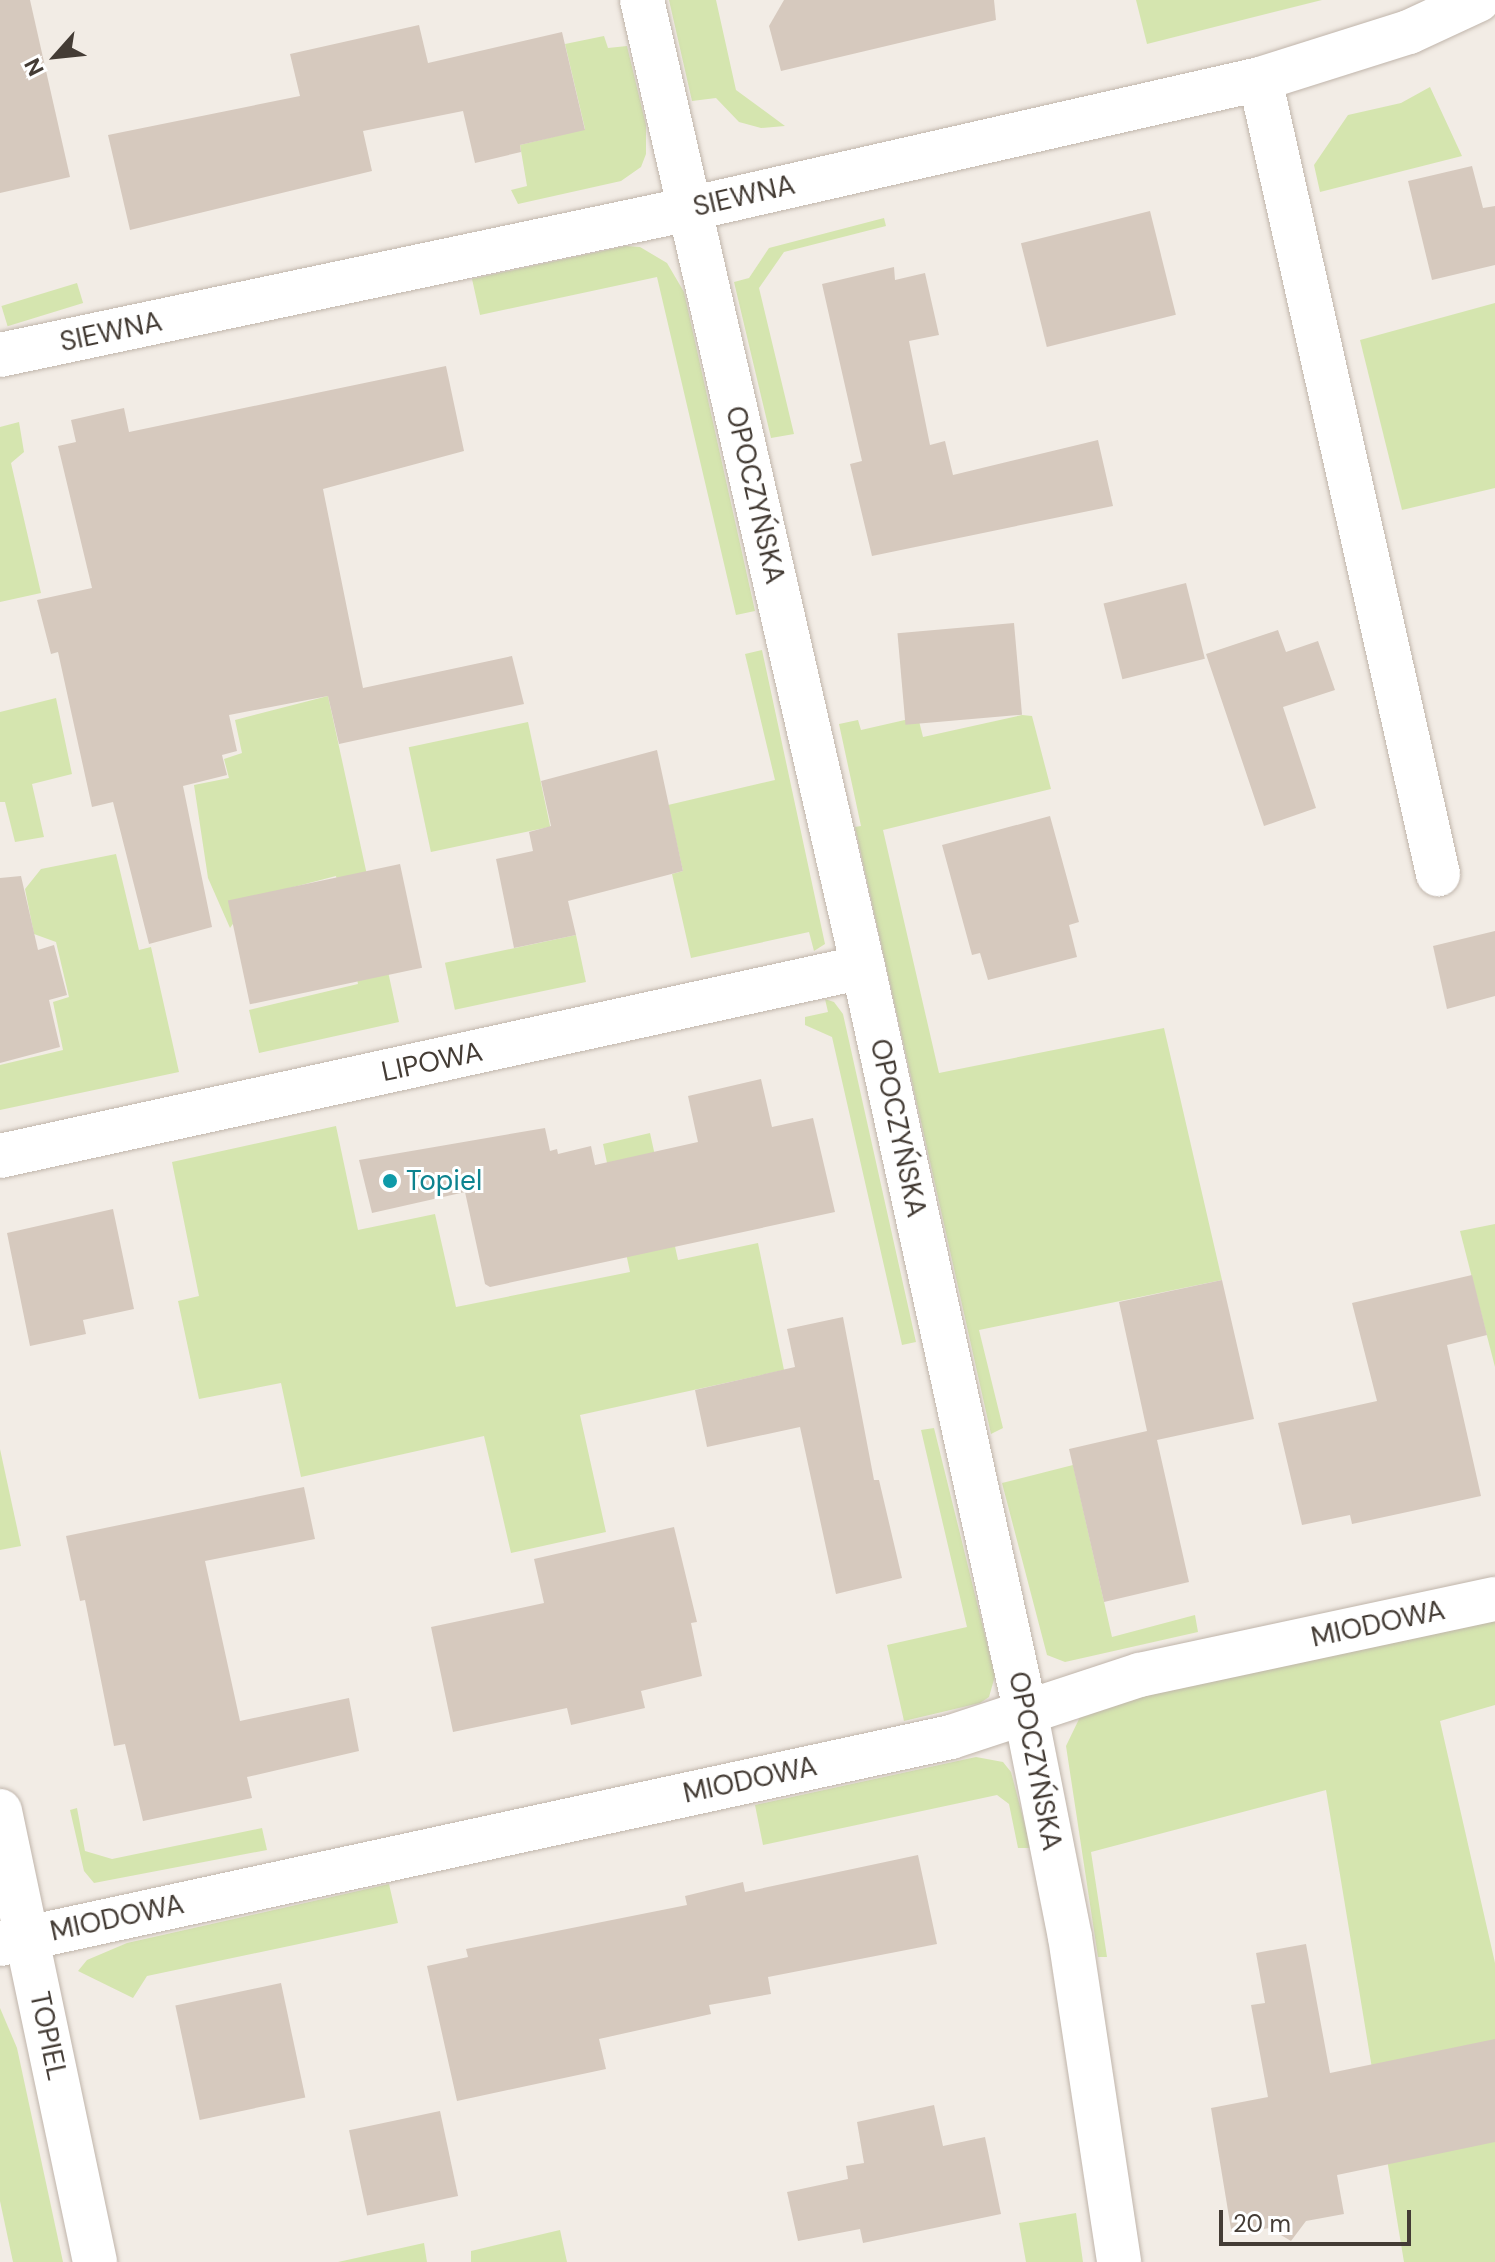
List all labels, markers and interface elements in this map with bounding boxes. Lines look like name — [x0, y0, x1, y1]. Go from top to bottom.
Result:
north arrow — [16, 16, 96, 96]
text: N — [18, 53, 51, 81]
street label: SIEWNA — [690, 168, 798, 224]
street label: SIEWNA — [57, 305, 165, 359]
street label: OPOCZYŃSKA — [718, 403, 792, 587]
street label: LIPOWA — [378, 1035, 486, 1089]
street label: OPOCZYŃSKA — [863, 1036, 933, 1220]
place label: Topiel — [406, 1164, 482, 1198]
marker: Topiel — [381, 1172, 399, 1190]
street label: MIODOWA — [1308, 1593, 1448, 1655]
street label: OPOCZYŃSKA — [1001, 1669, 1069, 1853]
street label: MIODOWA — [680, 1749, 820, 1811]
street label: MIODOWA — [47, 1887, 187, 1949]
street label: TOPIEL — [22, 1989, 74, 2083]
scale bar — [1223, 2194, 1415, 2244]
text: 20 m — [1233, 2208, 1291, 2239]

